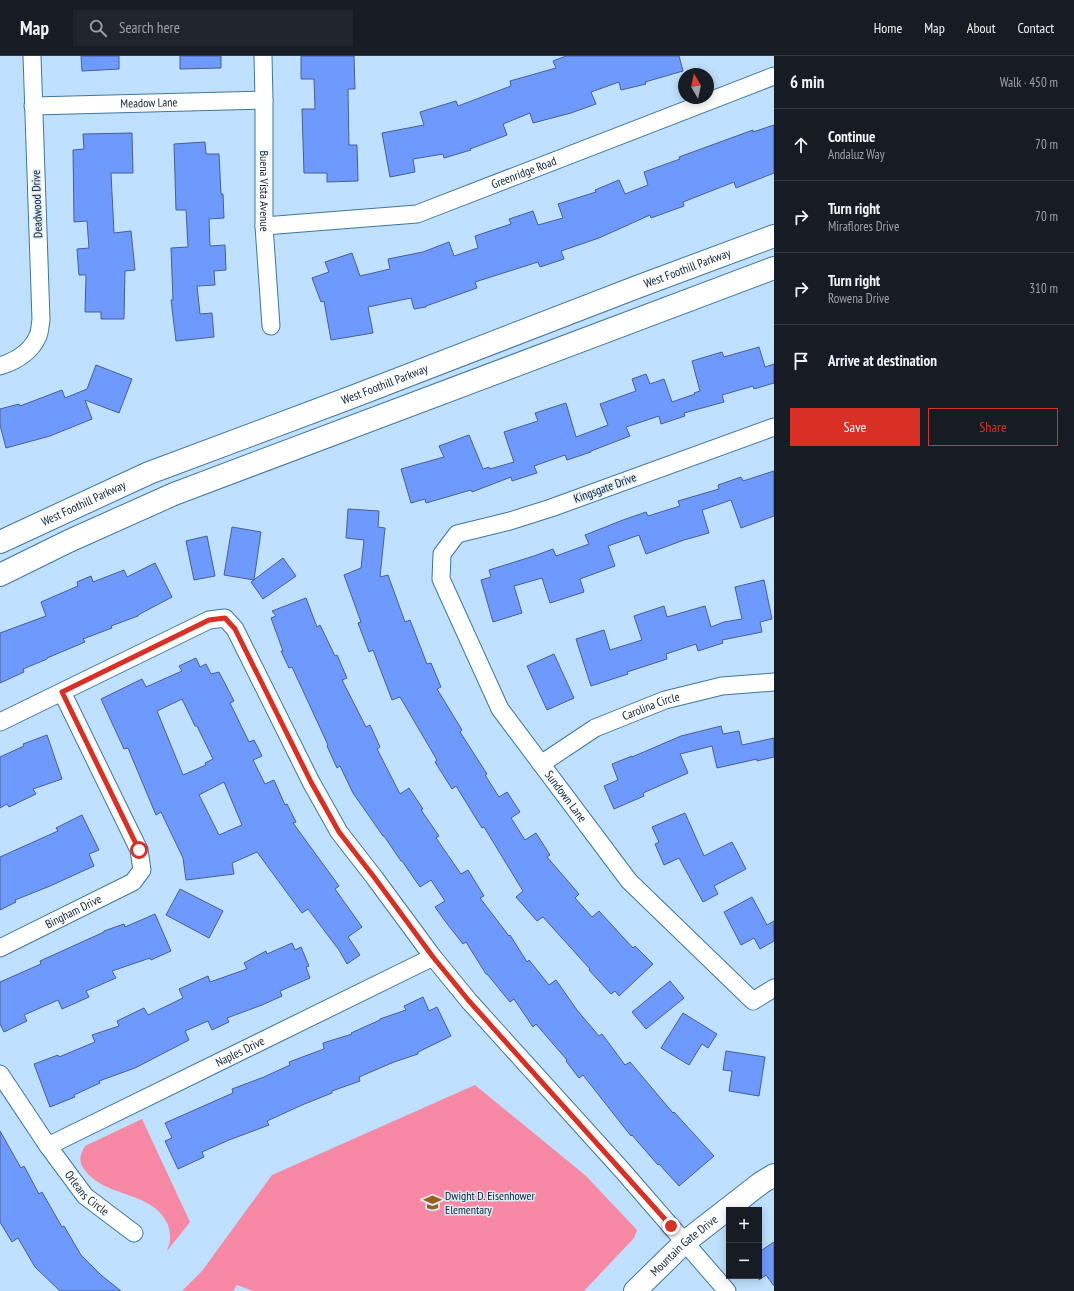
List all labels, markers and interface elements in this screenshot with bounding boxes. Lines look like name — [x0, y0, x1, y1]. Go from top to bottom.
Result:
search box — [73, 10, 353, 46]
text: Map — [20, 16, 49, 40]
icon: search — [87, 17, 109, 39]
text: Search here — [119, 18, 180, 37]
text: Home — [874, 19, 902, 37]
text: Map — [924, 19, 945, 37]
text: About — [967, 19, 996, 37]
text: Contact — [1018, 19, 1054, 37]
north arrow — [678, 68, 714, 104]
text: 6 min — [790, 71, 824, 93]
text: Walk · 450 m — [1000, 74, 1058, 91]
street label: Meadow Lane — [120, 94, 178, 111]
text: Continue — [828, 127, 875, 146]
icon: ahead — [790, 134, 812, 156]
text: 70 m — [1035, 136, 1058, 153]
text: Andaluz Way — [828, 146, 885, 163]
street label: Buena Vista Avenue — [257, 150, 272, 232]
street label: Greenridge Road — [489, 153, 558, 192]
street label: Deadwood Drive — [28, 170, 45, 238]
text: Turn right — [828, 199, 880, 218]
icon: right — [790, 206, 812, 228]
text: 70 m — [1035, 208, 1058, 225]
text: Miraflores Drive — [828, 218, 899, 235]
street label: West Foothill Parkway — [642, 245, 733, 291]
text: Turn right — [828, 271, 880, 290]
icon: right — [790, 278, 812, 300]
text: 310 m — [1029, 280, 1058, 297]
text: Rowena Drive — [828, 290, 889, 307]
icon: arrive — [790, 350, 812, 372]
text: Arrive at destination — [828, 351, 937, 370]
street label: West Foothill Parkway — [339, 360, 430, 407]
button: Save — [790, 408, 920, 446]
button: Share — [928, 408, 1058, 446]
street label: Kingsgate Drive — [571, 469, 638, 506]
street label: West Foothill Parkway — [39, 477, 128, 529]
street label: Carolina Circle — [620, 689, 681, 723]
street label: Sundown Lane — [542, 767, 590, 825]
route start — [130, 841, 148, 859]
street label: Bingham Drive — [43, 891, 104, 931]
street label: Naples Drive — [213, 1033, 267, 1070]
street label: Orleans Circle — [62, 1167, 112, 1219]
place label: Dwight D. Eisenhower Elementary — [445, 1188, 536, 1217]
school or university icon: Dwight D. Eisenhower Elementary — [422, 1193, 442, 1213]
map controls — [726, 1207, 762, 1279]
button: + — [726, 1207, 762, 1243]
street label: Mountain Gate Drive — [647, 1211, 721, 1279]
route end — [662, 1217, 680, 1235]
button: − — [726, 1243, 762, 1279]

